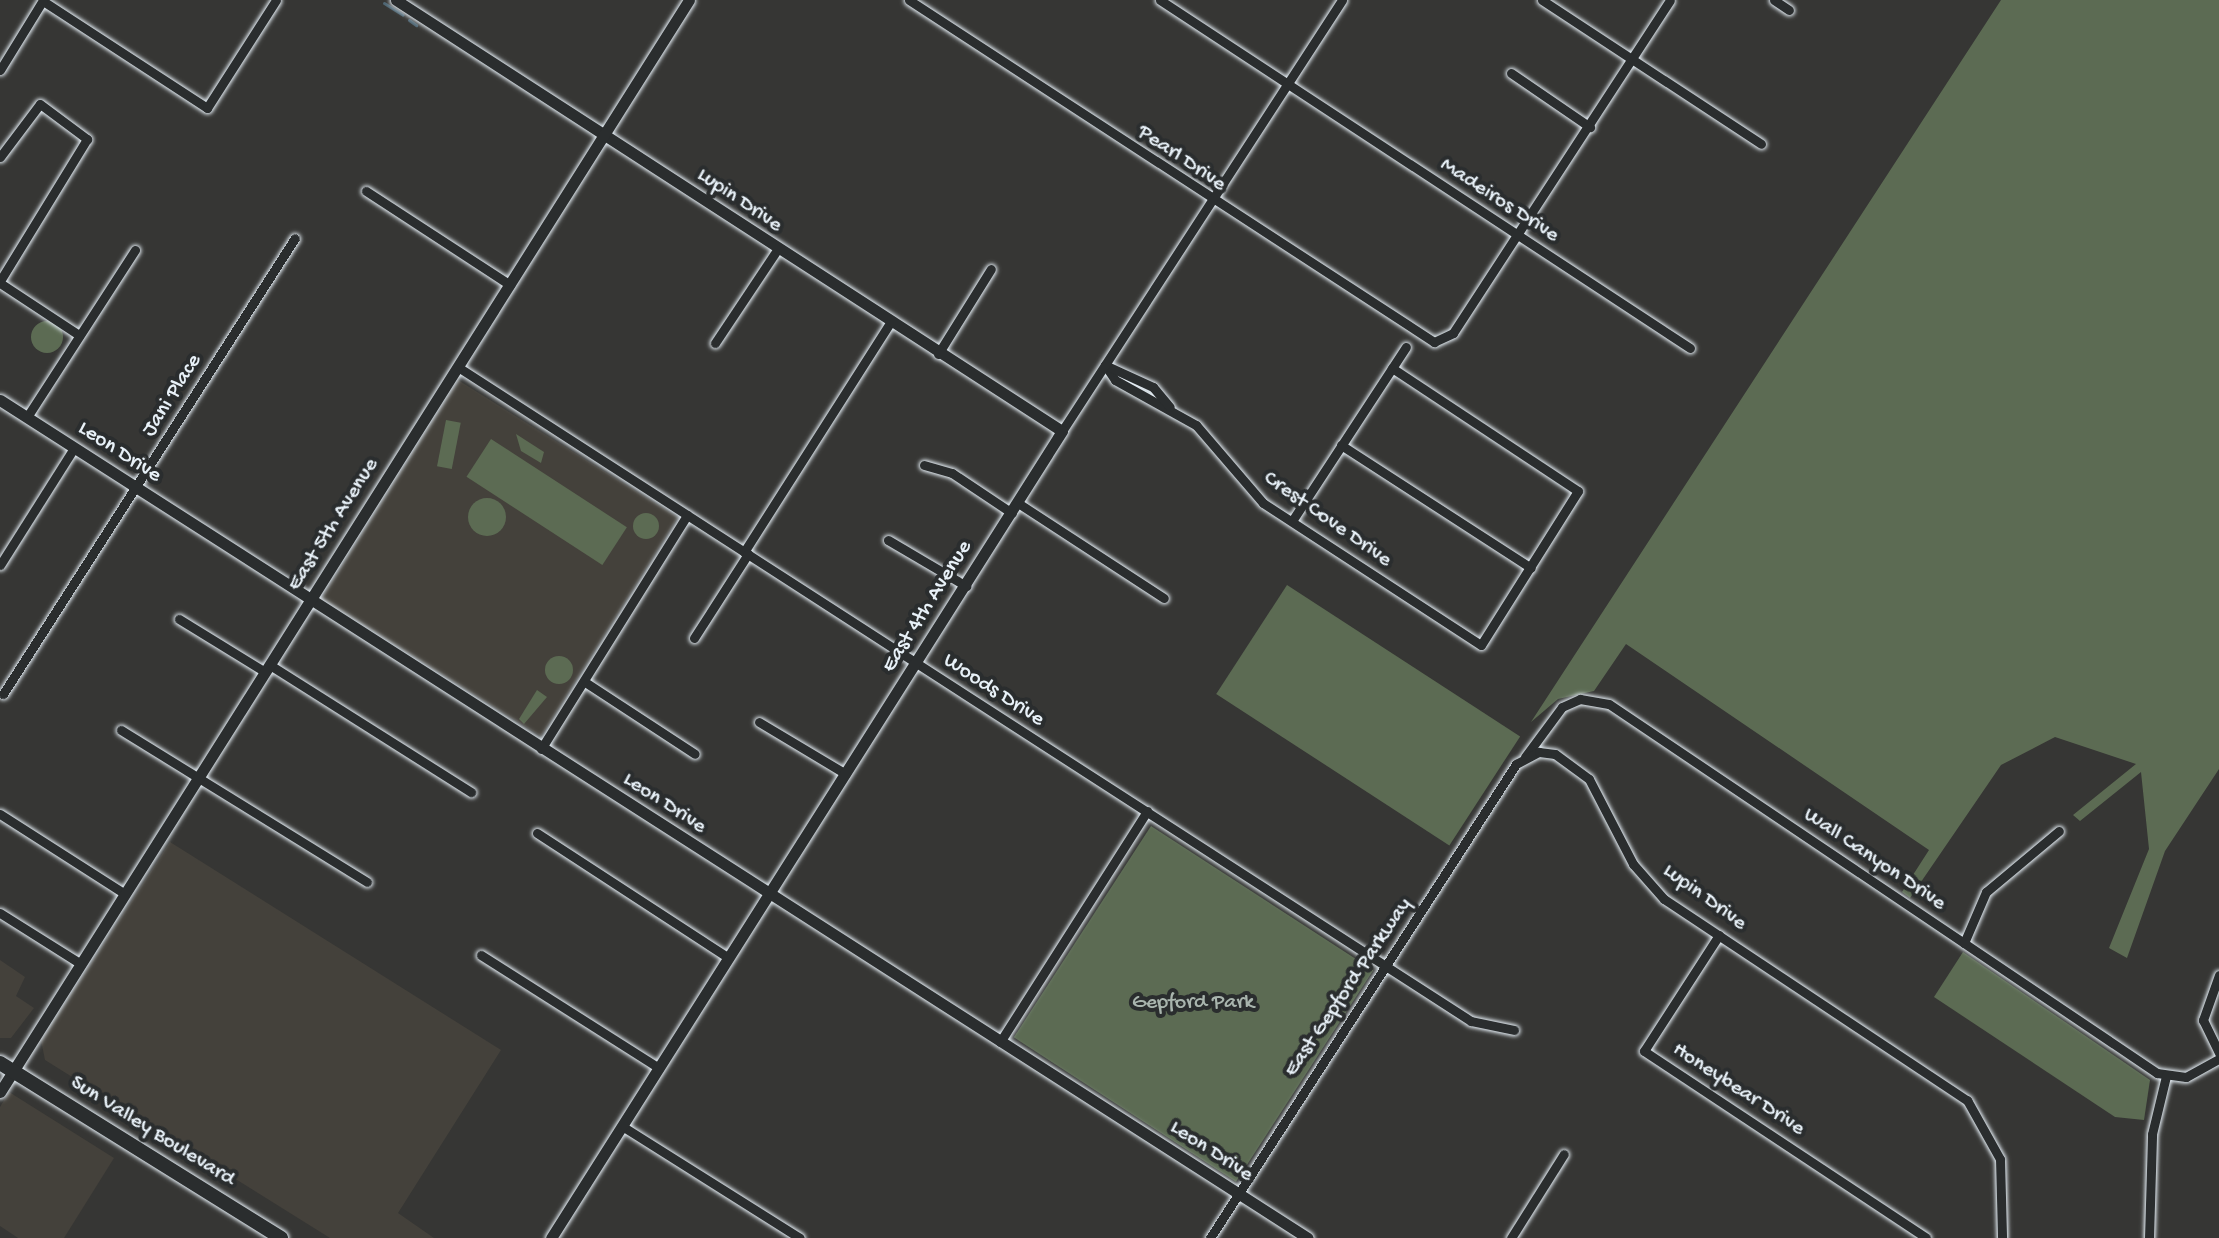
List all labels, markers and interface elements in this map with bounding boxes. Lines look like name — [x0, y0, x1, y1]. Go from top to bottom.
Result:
street label: Pearl Drive — [1132, 120, 1230, 198]
street label: Madeiros Drive — [1434, 153, 1564, 249]
street label: Lupin Drive — [691, 163, 787, 239]
street label: Jani Place — [137, 350, 209, 442]
street label: Leon Drive — [72, 416, 166, 490]
street label: East 5th Avenue — [283, 454, 385, 596]
street label: Crest Cove Drive — [1258, 466, 1396, 574]
street label: East 4th Avenue — [877, 536, 979, 678]
street label: Woods Drive — [937, 648, 1049, 734]
street label: Leon Drive — [617, 767, 711, 841]
street label: Wall Canyon Drive — [1798, 803, 1950, 917]
street label: Lupin Drive — [1657, 859, 1751, 937]
street label: East Gepford Parkway — [1279, 893, 1419, 1083]
park label: Gepford Park — [1132, 991, 1254, 1017]
street label: Honeybear Drive — [1667, 1037, 1809, 1143]
street label: Sun Valley Boulevard — [65, 1071, 239, 1193]
street label: Leon Drive — [1164, 1115, 1258, 1189]

